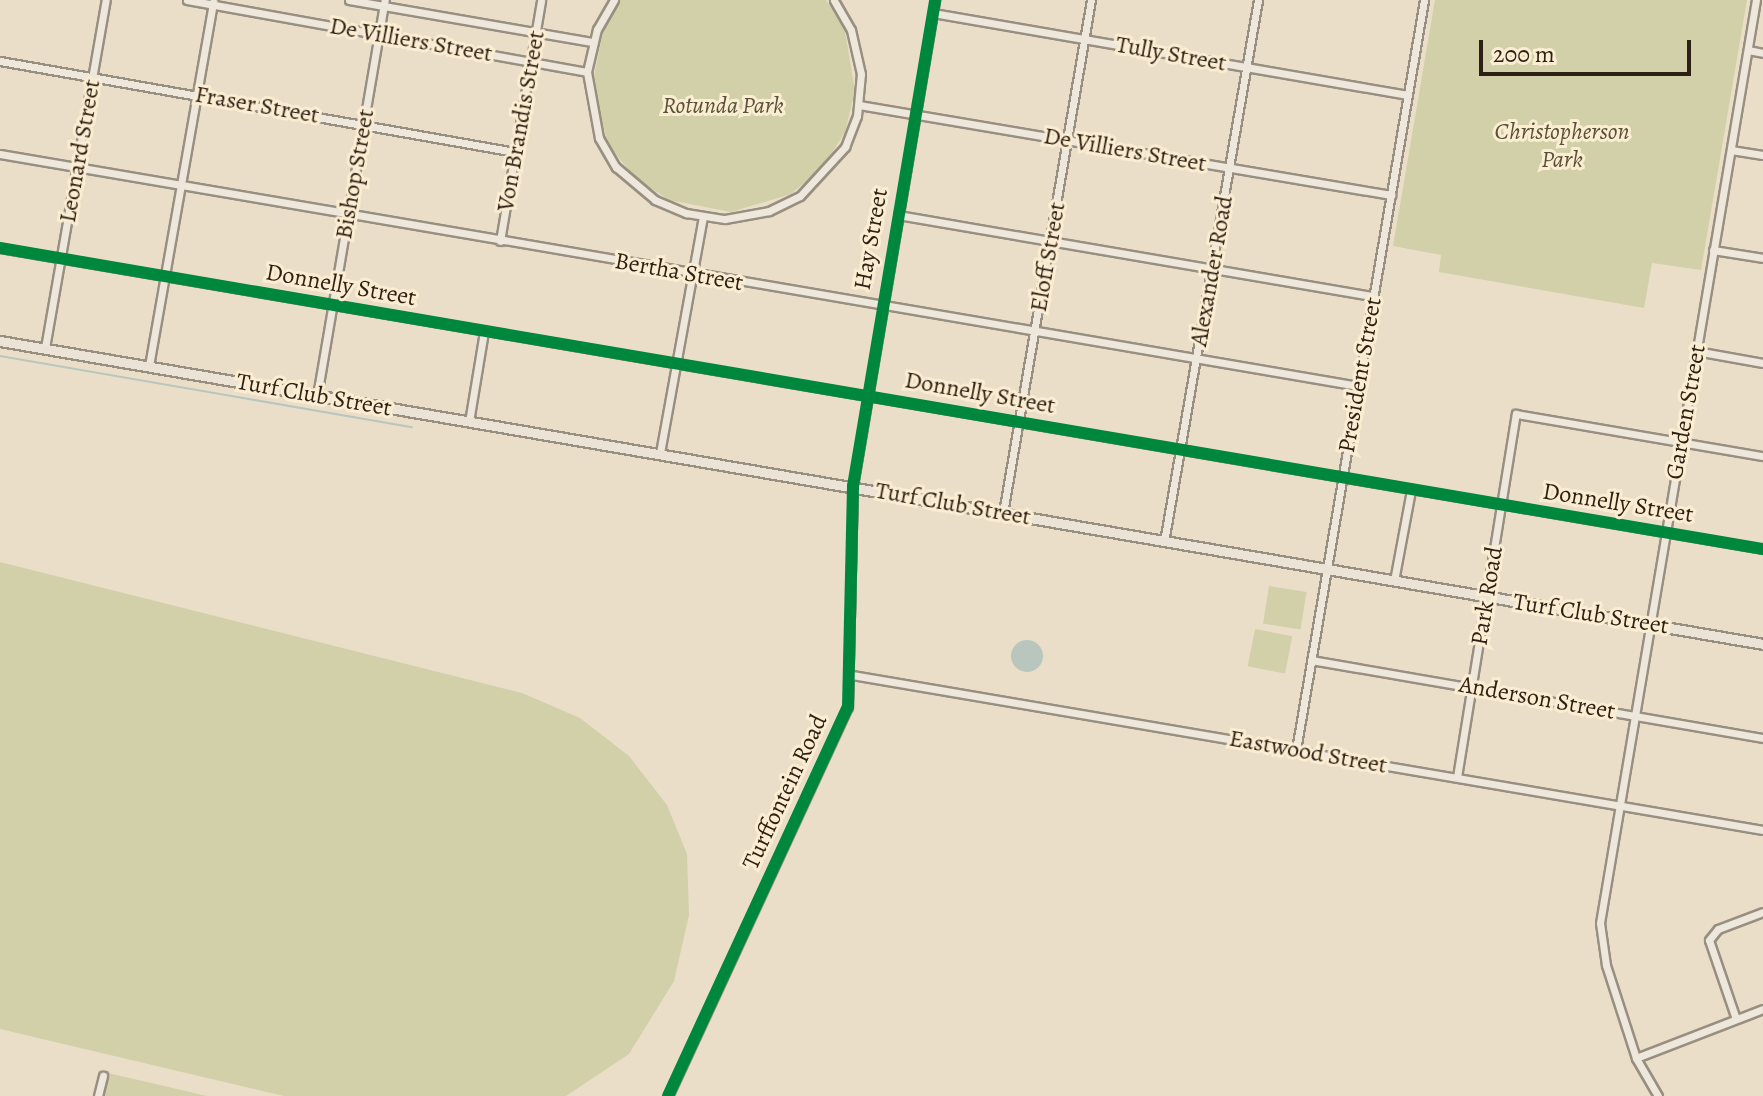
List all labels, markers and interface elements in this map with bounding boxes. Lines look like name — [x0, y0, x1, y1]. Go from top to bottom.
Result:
street label: De Villiers Street — [327, 12, 495, 68]
scale bar — [1483, 24, 1695, 74]
street label: Von Brandis Street — [491, 28, 551, 214]
street label: Tully Street — [1114, 30, 1228, 78]
text: 200 m — [1493, 38, 1555, 70]
street label: Leonard Street — [53, 77, 107, 225]
street label: Fraser Street — [193, 80, 321, 130]
park label: Rotunda Park — [662, 92, 784, 120]
street label: Bishop Street — [329, 107, 381, 241]
park label: Christopherson Park — [1495, 118, 1629, 174]
street label: De Villiers Street — [1041, 122, 1209, 178]
street label: Hay Street — [848, 186, 894, 292]
street label: Alexander Road — [1185, 193, 1239, 349]
street label: Eloff Street — [1024, 200, 1072, 314]
street label: Bertha Street — [613, 247, 745, 297]
street label: Donnelly Street — [264, 258, 418, 312]
street label: President Street — [1332, 295, 1388, 455]
street label: Garden Street — [1660, 342, 1712, 482]
street label: Donnelly Street — [903, 366, 1057, 420]
street label: Turf Club Street — [234, 367, 394, 423]
street label: Turf Club Street — [873, 476, 1033, 532]
street label: Donnelly Street — [1541, 477, 1695, 529]
street label: Park Road — [1465, 544, 1509, 648]
street label: Turf Club Street — [1511, 587, 1671, 641]
street label: Anderson Street — [1457, 670, 1617, 726]
street label: Turffontein Road — [737, 710, 833, 874]
street label: Eastwood Street — [1227, 724, 1389, 780]

